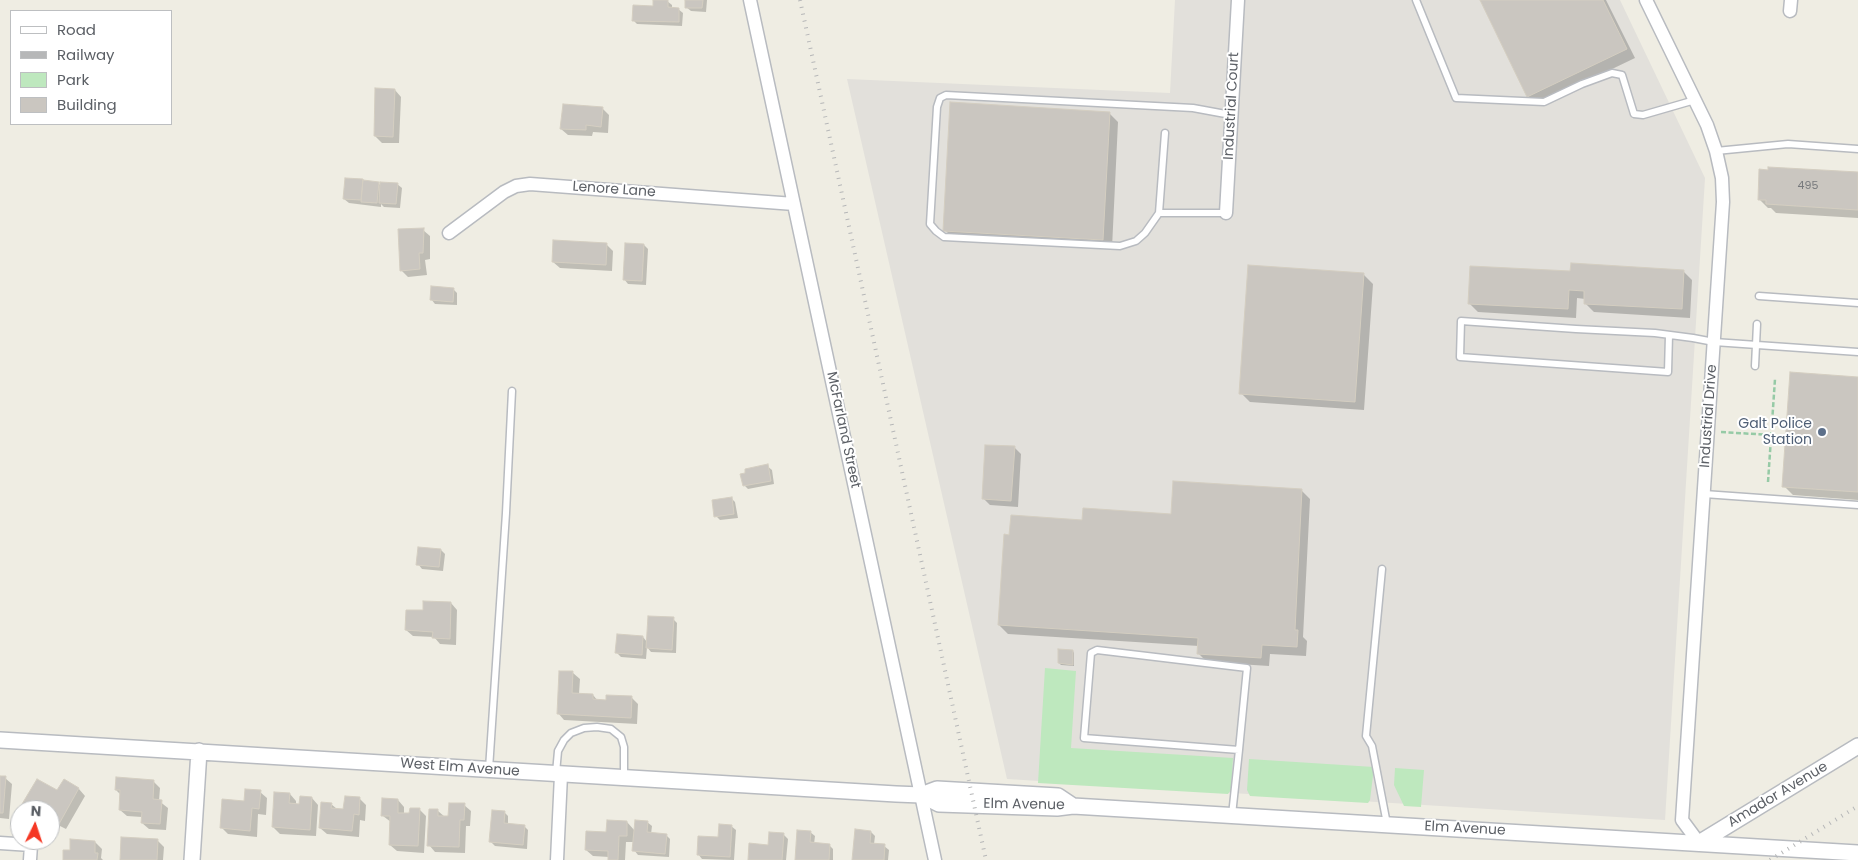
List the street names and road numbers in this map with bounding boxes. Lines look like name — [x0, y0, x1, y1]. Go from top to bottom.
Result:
street label: Industrial Court — [1221, 52, 1243, 160]
street label: Lenore Lane — [572, 179, 656, 201]
street label: Industrial Drive — [1697, 364, 1721, 468]
street label: McFarland Street — [822, 370, 864, 490]
street label: West Elm Avenue — [400, 755, 520, 781]
street label: Amador Avenue — [1725, 759, 1831, 831]
street label: Elm Avenue — [983, 796, 1065, 814]
street label: Elm Avenue — [1424, 818, 1506, 840]

